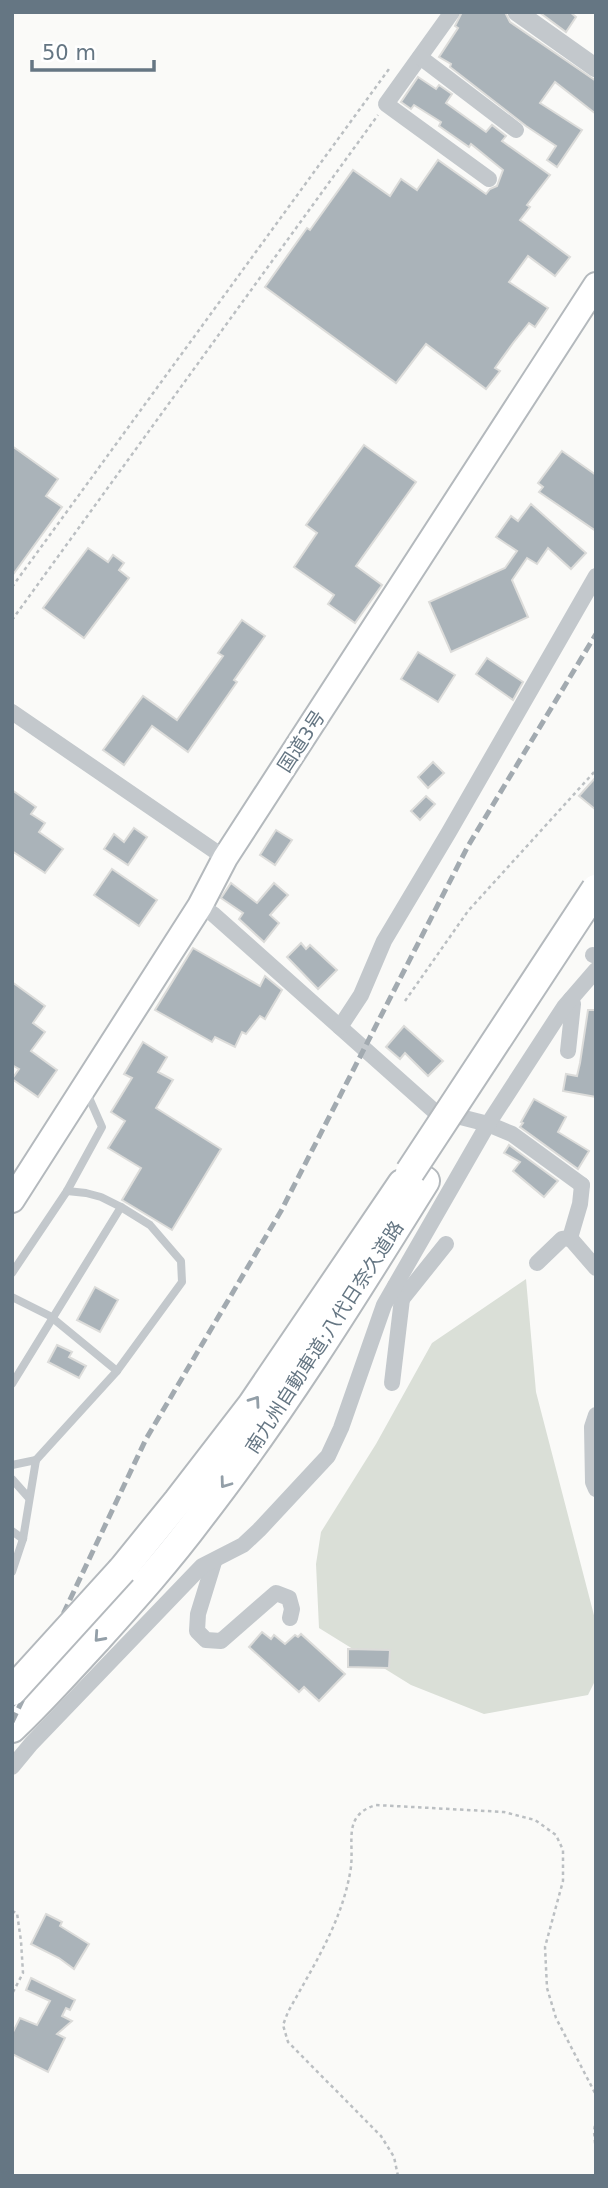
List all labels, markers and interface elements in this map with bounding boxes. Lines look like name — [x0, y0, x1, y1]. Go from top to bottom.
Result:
scale bar — [32, 28, 154, 72]
text: 50 m — [42, 41, 96, 65]
street label: 国道3号 — [273, 706, 329, 776]
street label: 南九州自動車道;八代日奈久道路 — [241, 1217, 407, 1457]
one-way arrow — [247, 1396, 259, 1409]
one-way arrow — [221, 1475, 234, 1488]
one-way arrow — [95, 1629, 107, 1642]

